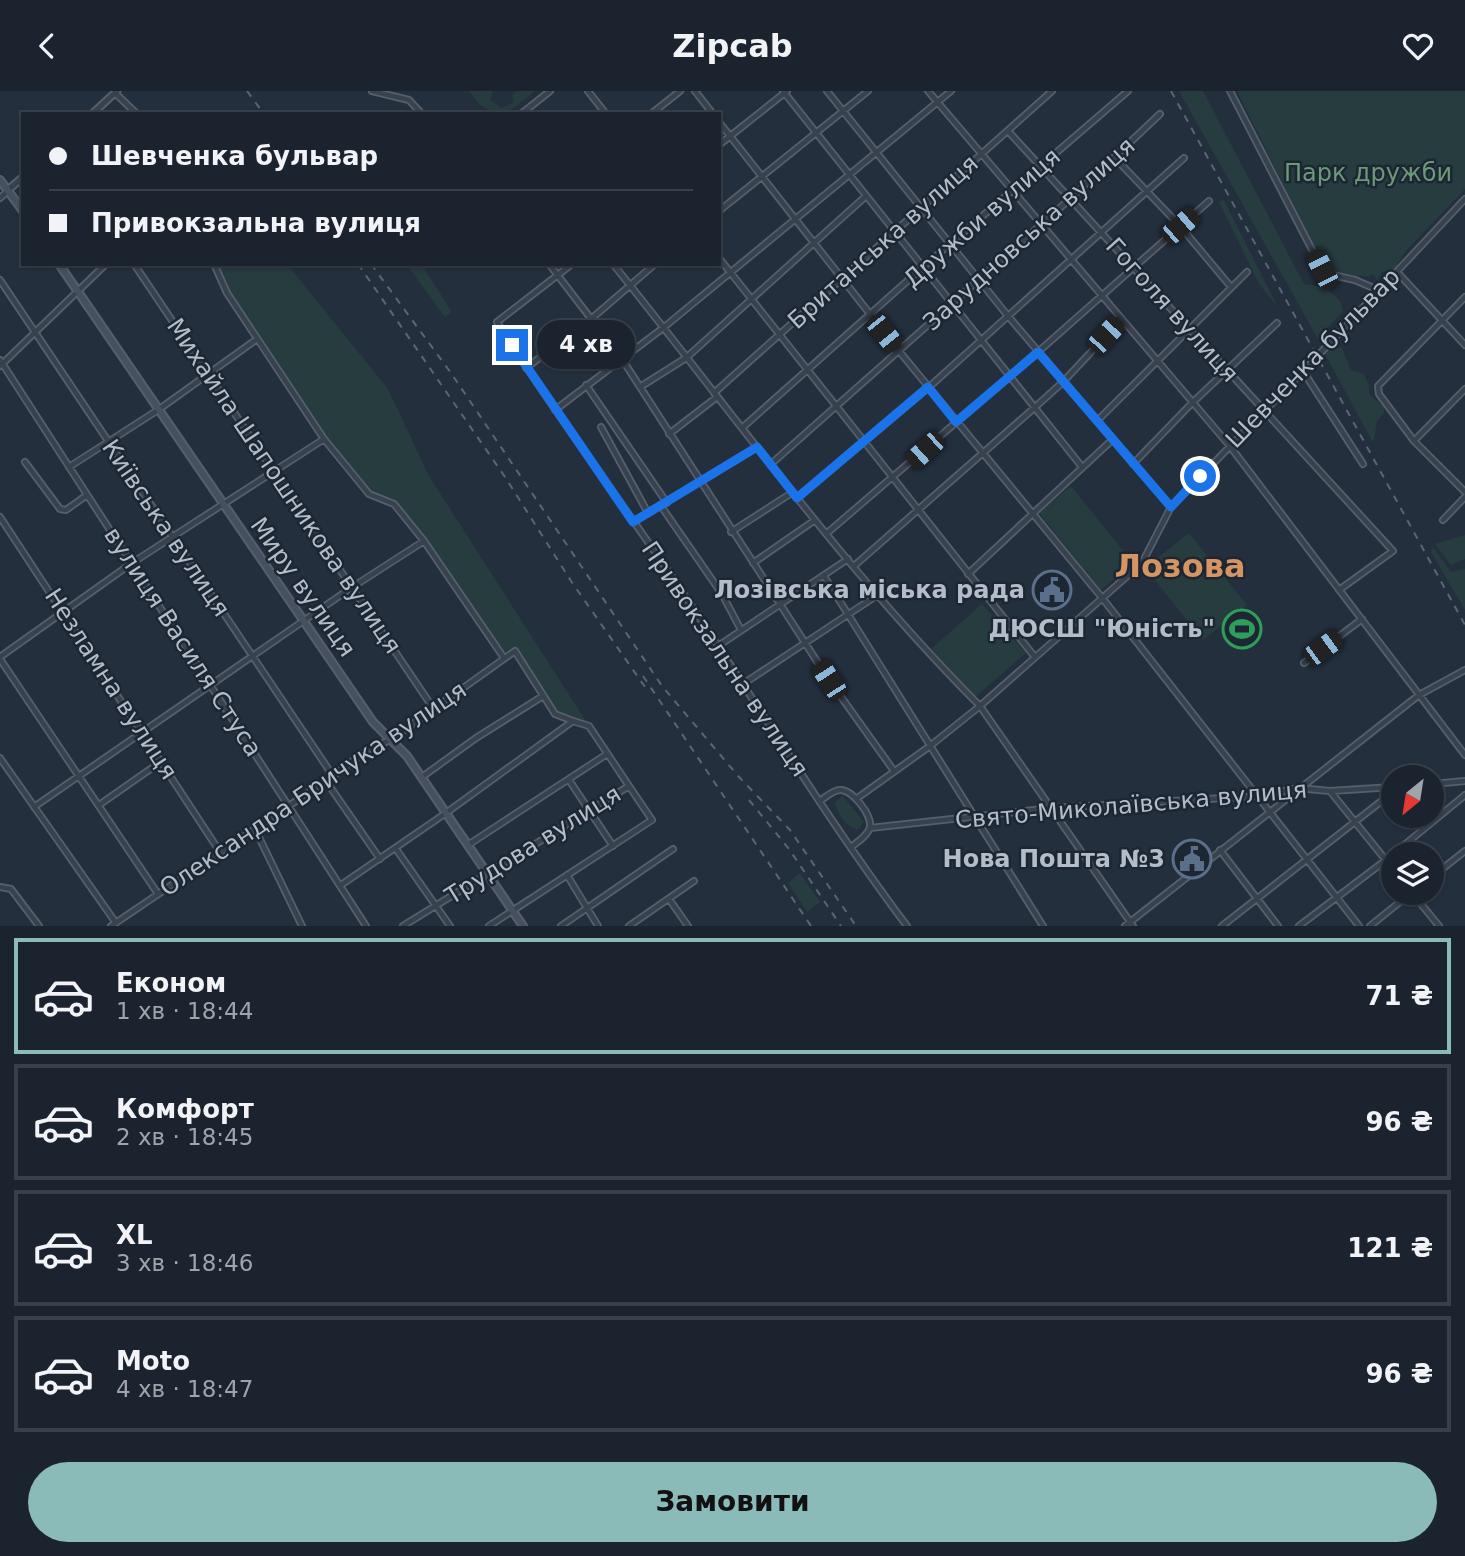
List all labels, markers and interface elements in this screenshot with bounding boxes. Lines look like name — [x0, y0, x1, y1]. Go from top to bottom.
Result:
icon: back — [28, 27, 66, 65]
text: Zipcab — [672, 27, 793, 65]
icon: heart — [1399, 27, 1437, 65]
street label: Зарудновська вулиця — [917, 132, 1141, 336]
text: Шевченка бульвар — [91, 141, 378, 171]
street label: Дружби вулиця — [898, 143, 1066, 293]
street label: Британська вулиця — [782, 149, 984, 335]
park label: Парк дружби — [1284, 159, 1452, 187]
car — [1158, 204, 1203, 248]
text: Привокзальна вулиця — [91, 208, 421, 238]
street label: Гоголя вулиця — [1100, 232, 1244, 388]
car — [1304, 246, 1341, 292]
street label: Шевченка бульвар — [1220, 262, 1406, 454]
car — [863, 310, 906, 356]
car — [1084, 312, 1129, 358]
street label: Михайла Шапошникова вулиця — [161, 313, 407, 659]
callout: 4 хв — [536, 321, 634, 369]
route end — [496, 329, 528, 361]
text: 4 хв — [559, 331, 613, 357]
car — [903, 428, 948, 472]
street label: Київська вулиця — [96, 434, 236, 622]
route start — [1184, 460, 1216, 492]
street label: Миру вулиця — [245, 512, 361, 662]
street label: вулиця Василя Стуса — [98, 522, 268, 762]
street label: Привокзальна вулиця — [636, 536, 814, 782]
district label: Лозова — [1115, 547, 1245, 585]
public building icon: Лозівська міська рада — [1031, 569, 1073, 611]
place label: Лозівська міська рада — [714, 576, 1025, 604]
street label: Незламна вулиця — [39, 583, 183, 785]
sports icon: ДЮСШ "Юність" — [1221, 608, 1263, 650]
place label: ДЮСШ "Юність" — [989, 615, 1215, 643]
car — [1300, 627, 1347, 669]
car — [809, 657, 850, 703]
street label: Олександра Бричука вулиця — [154, 676, 472, 902]
north arrow — [1381, 765, 1444, 828]
map controls — [1381, 765, 1444, 905]
street label: Свято-Миколаївська вулиця — [954, 776, 1308, 834]
street label: Трудова вулиця — [439, 780, 626, 911]
public building icon: Нова Пошта №3 — [1171, 838, 1213, 880]
button: layers — [1381, 842, 1444, 905]
place label: Нова Пошта №3 — [943, 845, 1165, 873]
icon: car — [32, 965, 95, 1028]
text: Економ — [116, 968, 226, 998]
text: 71 ₴ — [1365, 981, 1433, 1011]
text: 1 хв · 18:44 — [116, 998, 253, 1024]
icon: car — [32, 1091, 95, 1154]
text: Комфорт — [116, 1094, 254, 1124]
text: 96 ₴ — [1365, 1107, 1433, 1137]
text: 2 хв · 18:45 — [116, 1124, 253, 1150]
icon: car — [32, 1217, 95, 1280]
text: XL — [116, 1220, 153, 1250]
text: 121 ₴ — [1347, 1233, 1433, 1263]
text: 3 хв · 18:46 — [116, 1250, 253, 1276]
icon: car — [32, 1343, 95, 1406]
text: Moto — [116, 1346, 190, 1376]
text: 96 ₴ — [1365, 1359, 1433, 1389]
text: 4 хв · 18:47 — [116, 1376, 253, 1402]
button: Замовити — [28, 1462, 1437, 1542]

